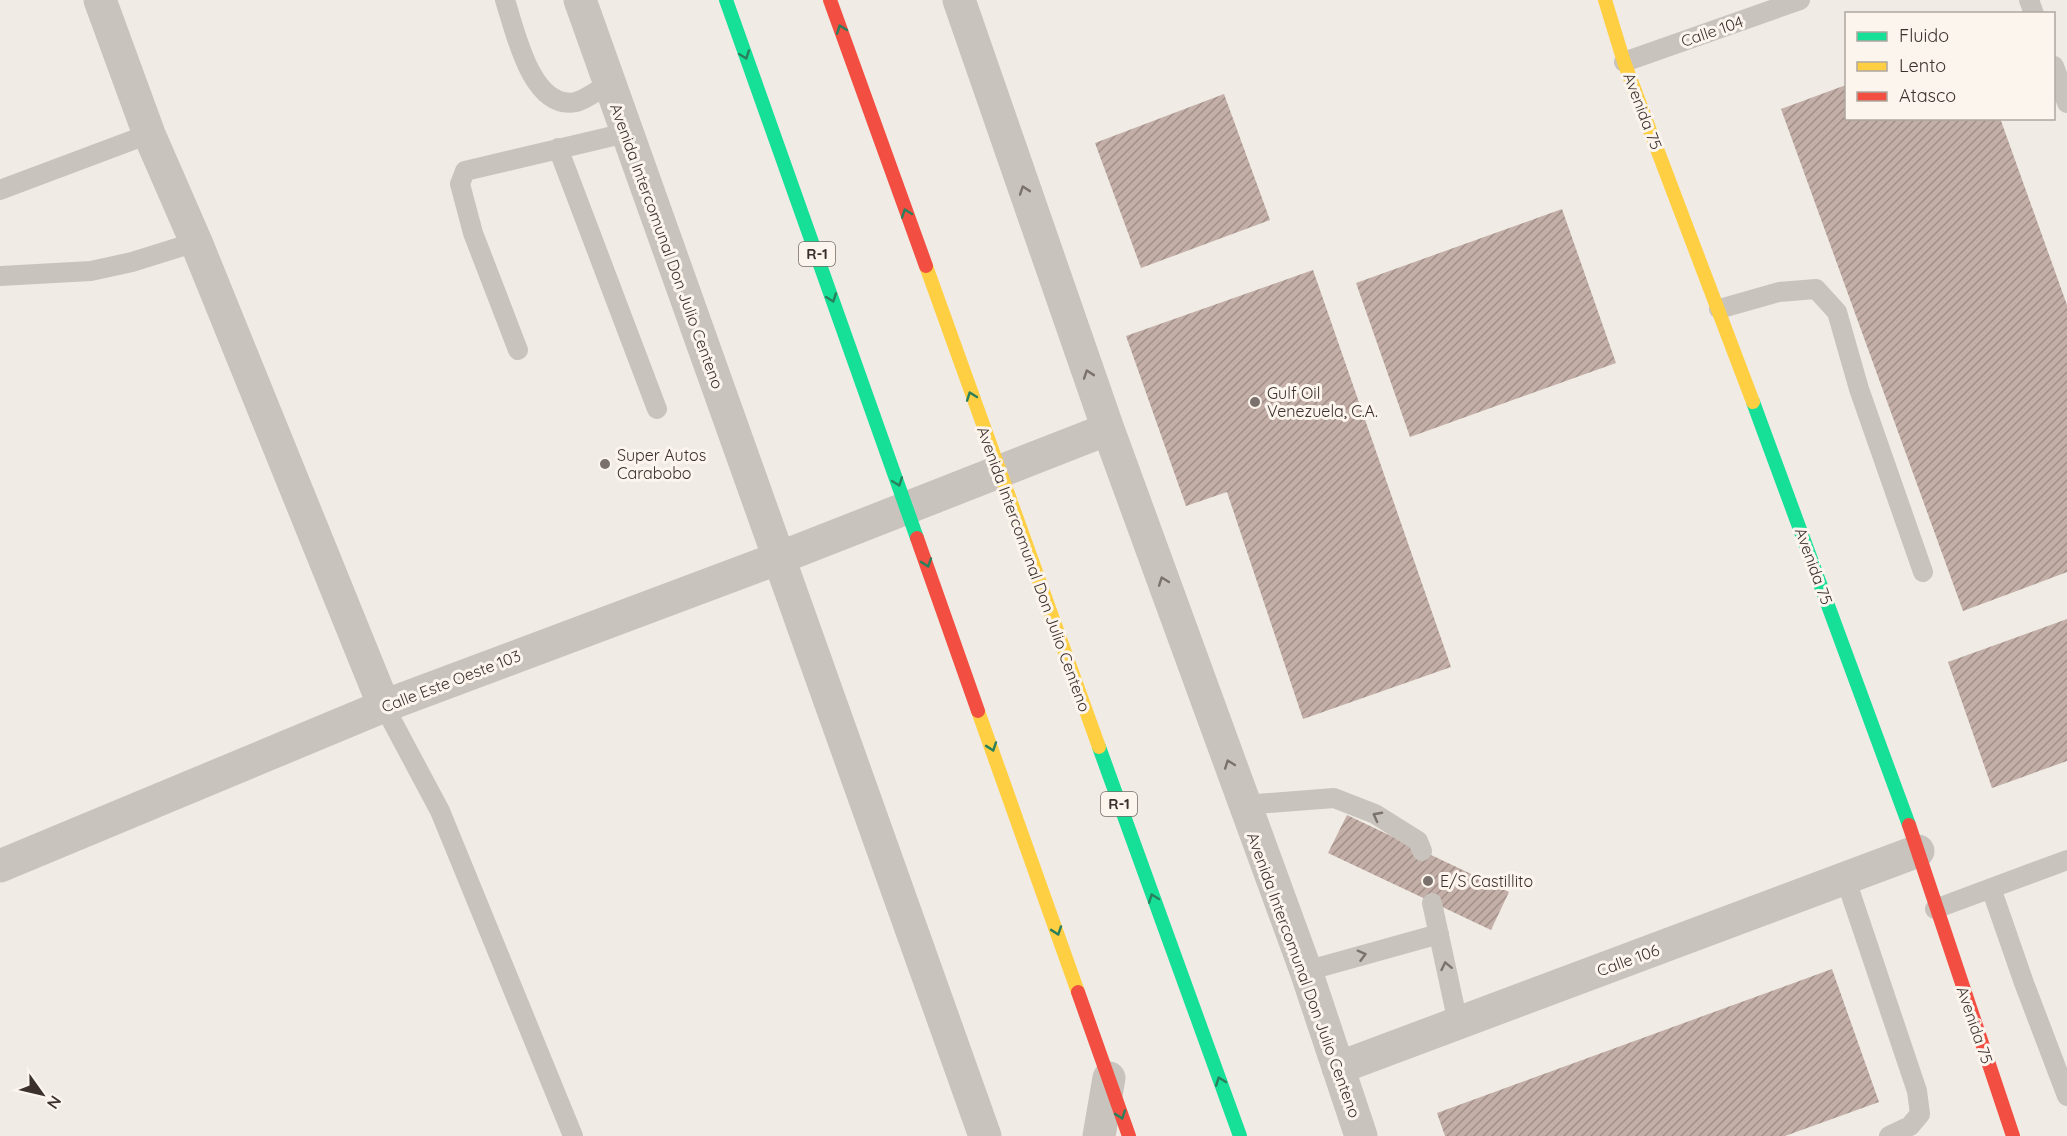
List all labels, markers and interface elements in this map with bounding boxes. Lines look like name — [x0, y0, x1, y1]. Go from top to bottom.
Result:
street label: Calle 104 — [1678, 11, 1746, 51]
legend — [1845, 12, 2055, 120]
one-way arrow — [835, 24, 848, 35]
text: Fluido — [1899, 24, 1949, 47]
one-way arrow — [738, 49, 751, 60]
text: Lento — [1899, 54, 1946, 77]
street label: Avenida 75 — [1619, 70, 1667, 152]
text: Atasco — [1899, 84, 1956, 107]
street label: Avenida Intercomunal Don Julio Centeno — [606, 101, 728, 391]
one-way arrow — [1019, 185, 1032, 196]
one-way arrow — [901, 208, 913, 219]
road number: R-1 — [799, 242, 835, 266]
one-way arrow — [825, 292, 838, 303]
one-way arrow — [1083, 369, 1096, 380]
place label: Gulf Oil Venezuela, C.A. — [1267, 383, 1378, 421]
one-way arrow — [966, 391, 979, 402]
marker: Gulf Oil Venezuela, C.A. — [1248, 395, 1262, 409]
street label: Avenida Intercomunal Don Julio Centeno — [973, 424, 1095, 714]
place label: Super Autos Carabobo — [617, 445, 706, 483]
marker: Super Autos Carabobo — [598, 457, 612, 471]
one-way arrow — [891, 475, 903, 486]
street label: Avenida 75 — [1791, 525, 1837, 607]
one-way arrow — [919, 557, 932, 568]
one-way arrow — [1157, 576, 1170, 587]
street label: Calle Este Oeste 103 — [379, 645, 523, 717]
one-way arrow — [984, 741, 997, 752]
one-way arrow — [1223, 760, 1236, 770]
road number: R-1 — [1101, 792, 1137, 816]
one-way arrow — [1373, 812, 1384, 823]
street label: Avenida Intercomunal Don Julio Centeno — [1243, 830, 1365, 1120]
place label: E/S Castillito — [1440, 871, 1533, 891]
marker: E/S Castillito — [1421, 874, 1435, 888]
one-way arrow — [1148, 893, 1161, 904]
one-way arrow — [1049, 925, 1062, 936]
street label: Calle 106 — [1594, 939, 1662, 980]
one-way arrow — [1357, 950, 1367, 963]
one-way arrow — [1440, 961, 1453, 971]
street label: Avenida 75 — [1952, 984, 1998, 1066]
north arrow — [12, 1064, 72, 1124]
one-way arrow — [1215, 1076, 1228, 1087]
text: N — [43, 1092, 66, 1113]
one-way arrow — [1114, 1109, 1127, 1120]

